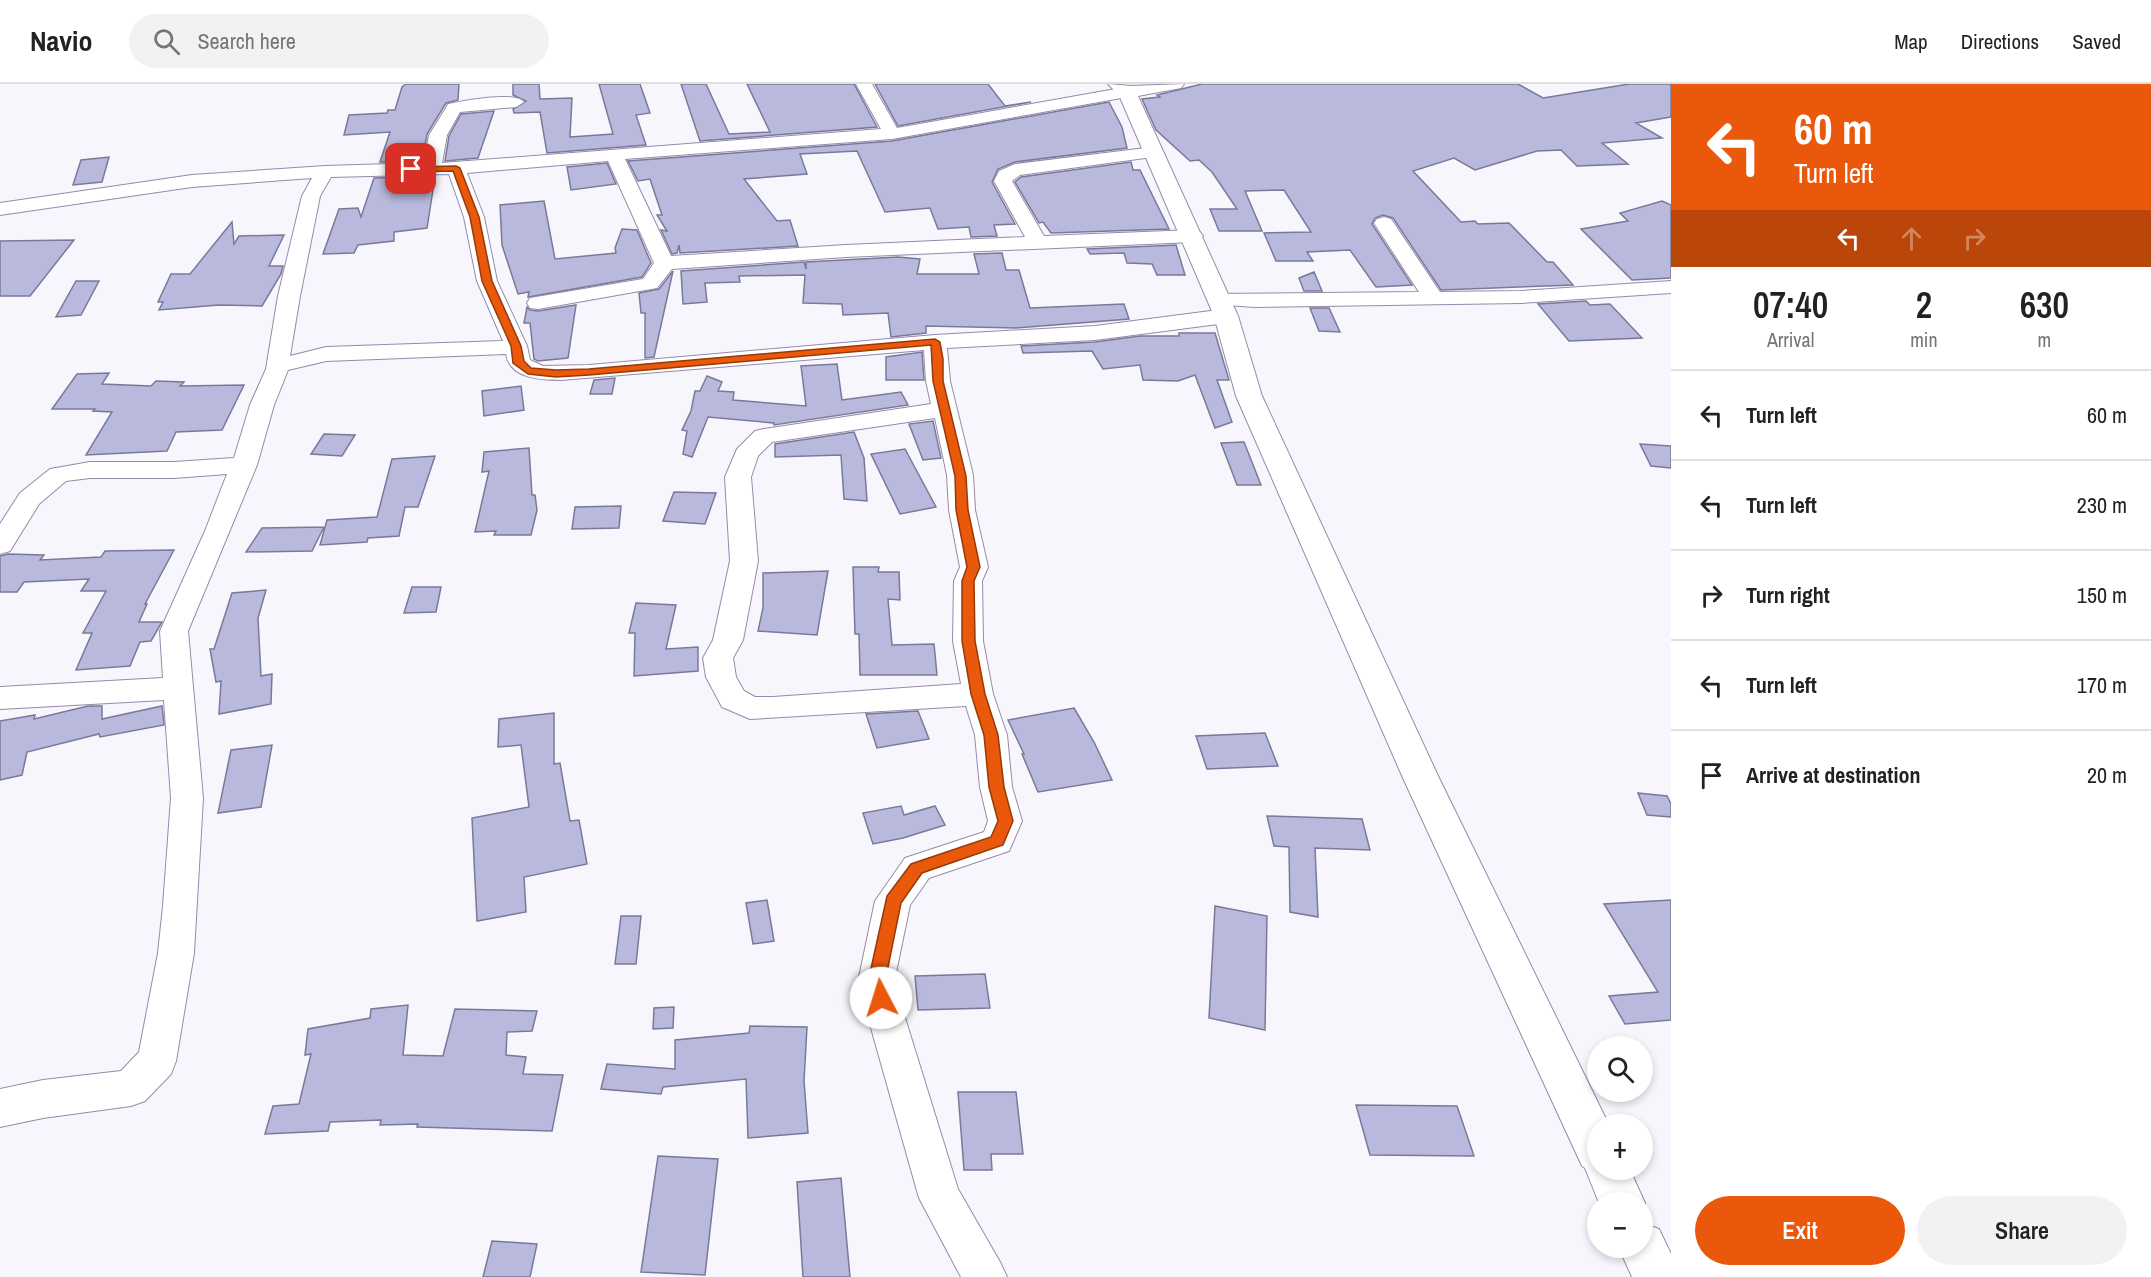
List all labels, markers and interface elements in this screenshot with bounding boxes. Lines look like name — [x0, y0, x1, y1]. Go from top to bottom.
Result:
search box — [129, 14, 549, 68]
text: Navio — [30, 22, 93, 60]
icon: search — [150, 25, 183, 58]
text: Search here — [198, 26, 296, 56]
text: Map — [1894, 27, 1928, 56]
text: Directions — [1961, 27, 2039, 56]
text: Saved — [2072, 27, 2121, 56]
text: 60 m — [1794, 101, 1873, 157]
icon: left — [1695, 108, 1773, 186]
pin — [385, 143, 436, 194]
icon: arrive — [394, 152, 427, 185]
text: Turn left — [1794, 155, 1873, 191]
icon: left — [1832, 222, 1865, 255]
icon: ahead — [1895, 222, 1928, 255]
icon: right — [1958, 222, 1991, 255]
text: 07:40 — [1753, 281, 1828, 329]
text: 2 — [1916, 281, 1932, 329]
text: 630 — [2020, 281, 2069, 329]
text: Arrival — [1767, 326, 1814, 353]
text: min — [1910, 326, 1938, 353]
text: m — [2037, 326, 2051, 353]
icon: left — [1695, 399, 1728, 432]
text: Turn left — [1746, 400, 1817, 430]
text: 60 m — [2087, 400, 2127, 430]
icon: left — [1695, 489, 1728, 522]
text: Turn left — [1746, 490, 1817, 520]
text: 230 m — [2077, 490, 2127, 520]
icon: right — [1695, 579, 1728, 612]
text: Turn right — [1746, 580, 1830, 610]
text: 150 m — [2077, 580, 2127, 610]
icon: left — [1695, 669, 1728, 702]
text: Turn left — [1746, 670, 1817, 700]
text: 170 m — [2077, 670, 2127, 700]
icon: arrive — [1695, 759, 1728, 792]
text: Arrive at destination — [1746, 760, 1920, 790]
text: 20 m — [2087, 760, 2127, 790]
position arrow — [849, 966, 913, 1030]
map controls — [1587, 1036, 1653, 1258]
button: search — [1587, 1036, 1653, 1102]
button: + — [1587, 1114, 1653, 1180]
button: − — [1587, 1192, 1653, 1258]
button: Exit — [1695, 1196, 1905, 1265]
button: Share — [1917, 1196, 2127, 1265]

